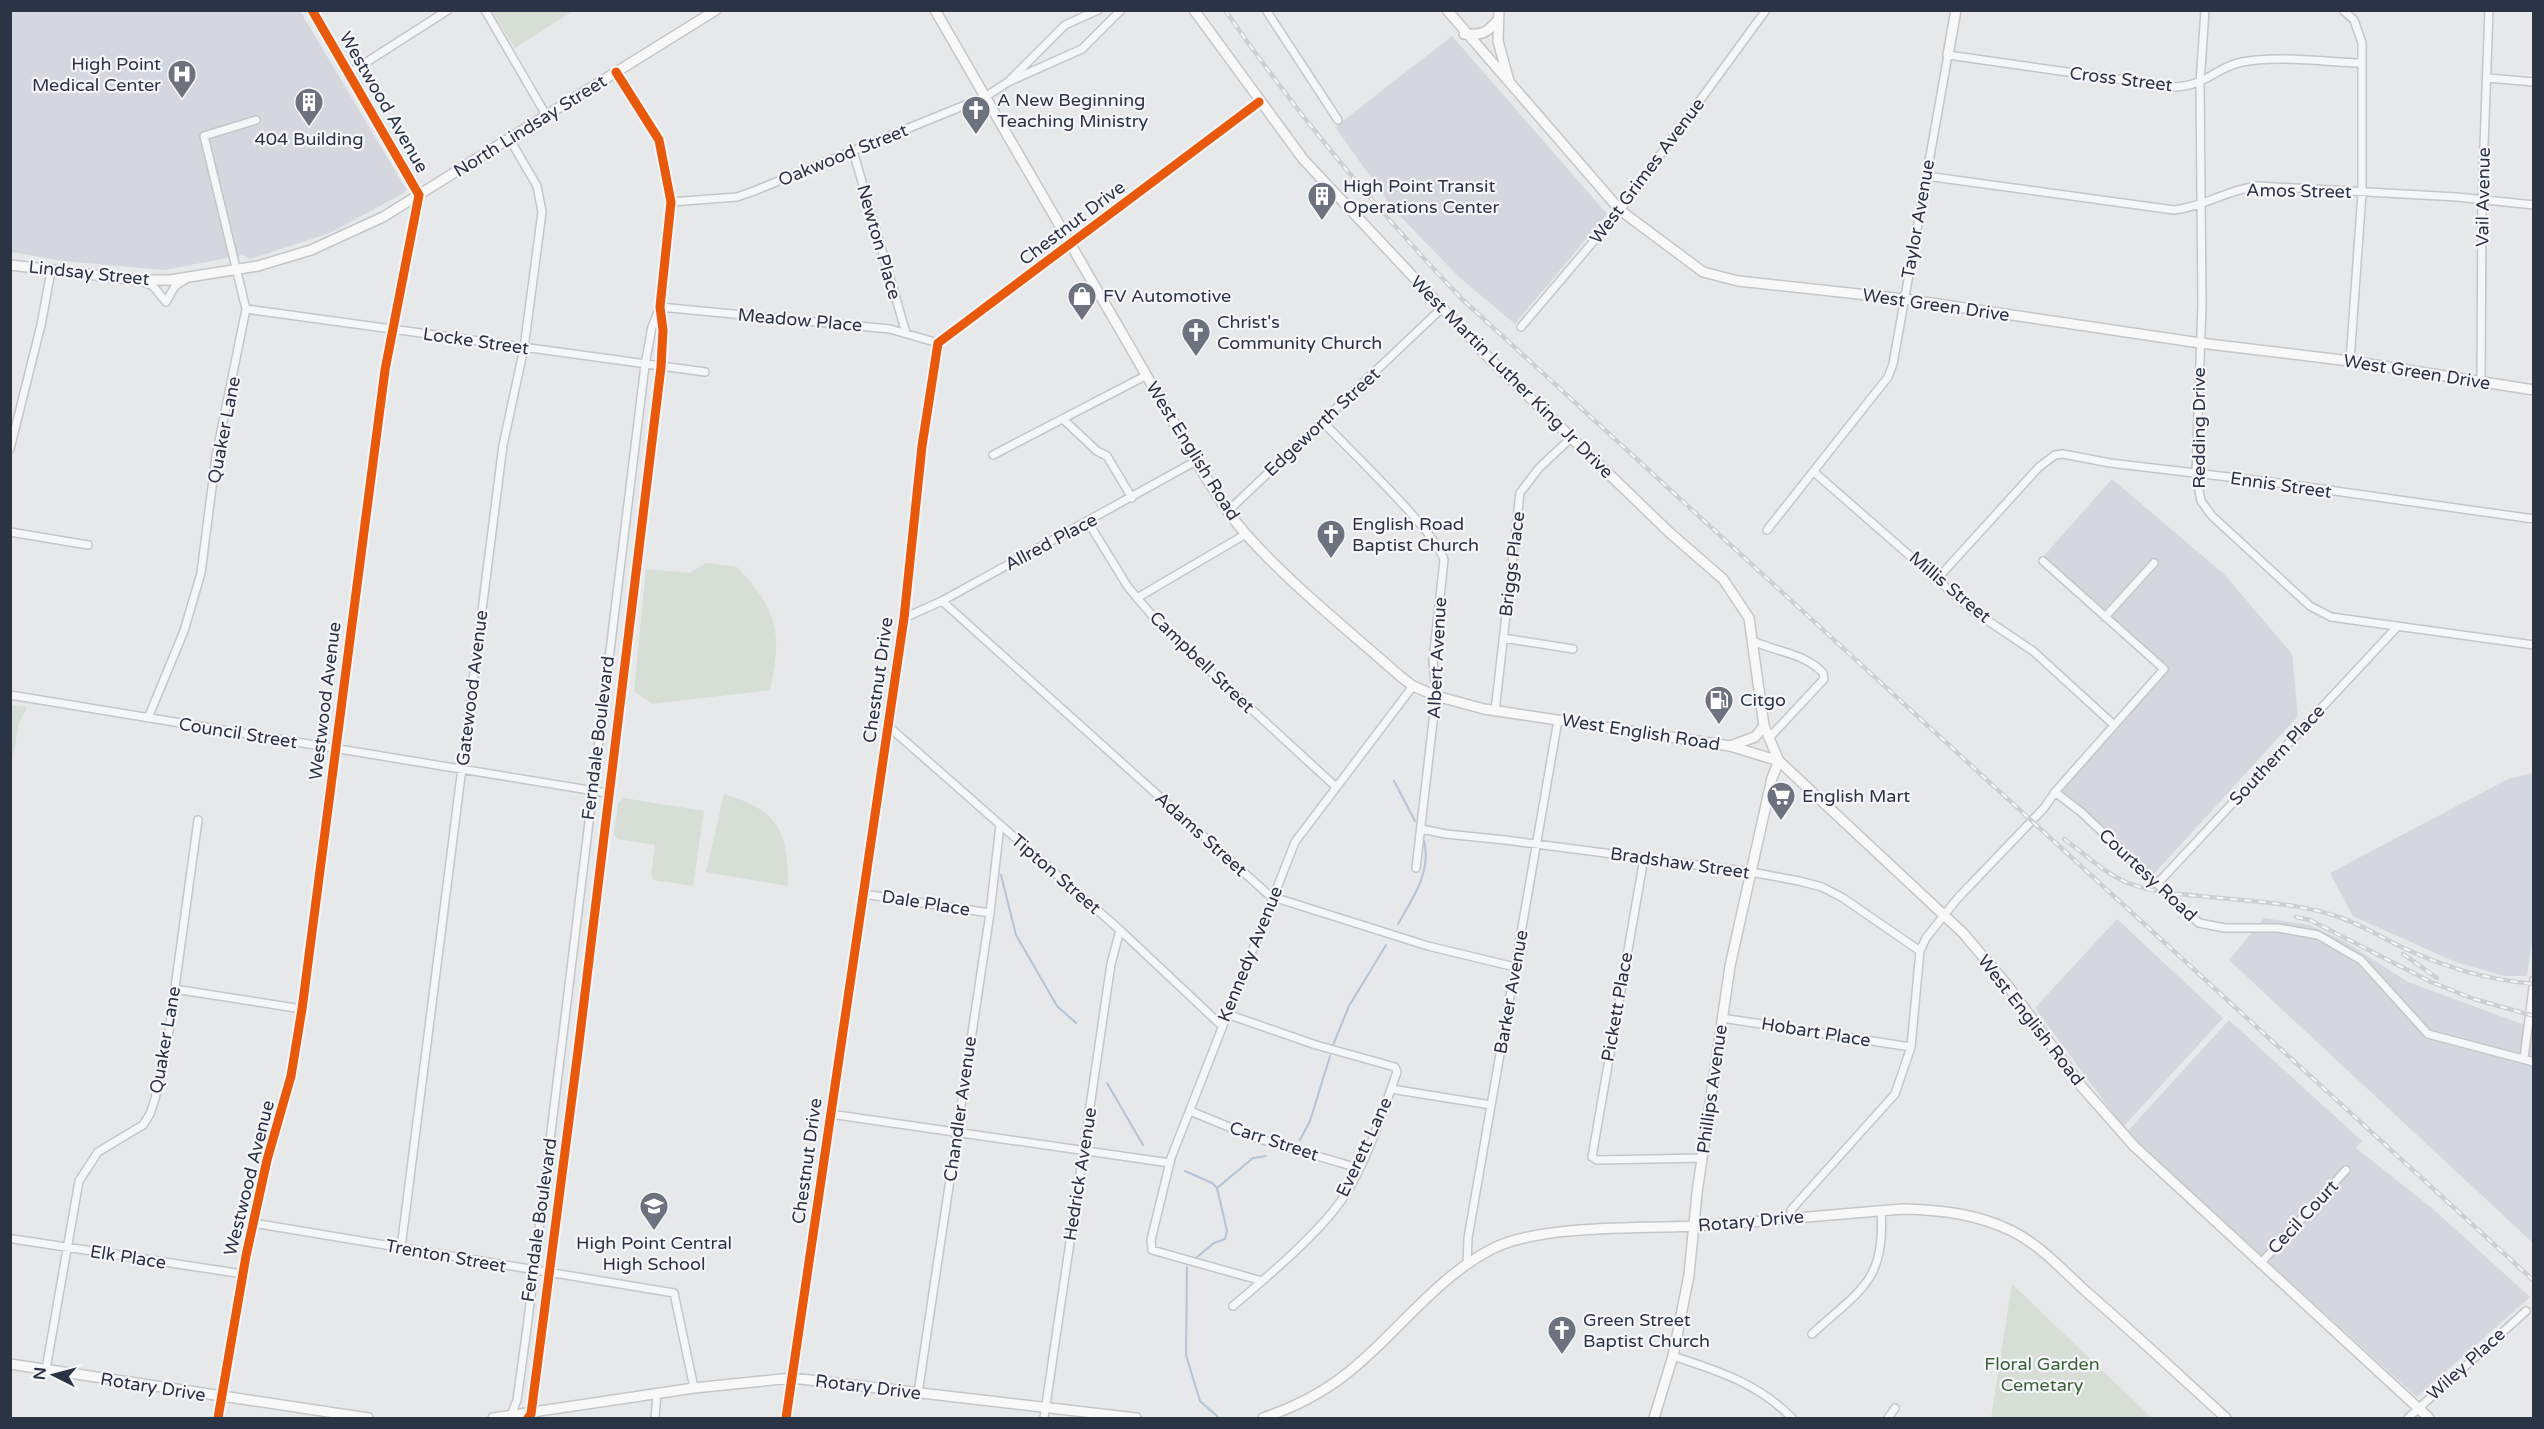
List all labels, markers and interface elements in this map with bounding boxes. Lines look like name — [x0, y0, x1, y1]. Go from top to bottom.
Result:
street label: Westwood Avenue — [335, 27, 433, 177]
place label: High Point Medical Center — [32, 53, 161, 96]
hospital icon: High Point Medical Center — [166, 58, 198, 100]
street label: Cross Street — [2068, 62, 2174, 96]
street label: North Lindsay Street — [449, 70, 611, 182]
building icon: 404 Building — [293, 86, 325, 128]
place label: A New Beginning Teaching Ministry — [997, 89, 1149, 132]
church icon: A New Beginning Teaching Ministry — [960, 94, 992, 136]
street label: West Grimes Avenue — [1585, 94, 1709, 248]
street label: Oakwood Street — [775, 119, 911, 191]
place label: 404 Building — [254, 128, 364, 150]
street label: Vail Avenue — [2471, 147, 2495, 247]
street label: Taylor Avenue — [1897, 158, 1939, 280]
place label: High Point Transit Operations Center — [1343, 175, 1499, 218]
street label: Chestnut Drive — [1015, 176, 1129, 270]
street label: Amos Street — [2246, 179, 2352, 203]
building icon: High Point Transit Operations Center — [1306, 180, 1338, 222]
street label: Newton Place — [852, 182, 906, 302]
street label: Lindsay Street — [27, 256, 151, 290]
street label: West Martin Luther King Jr Drive — [1406, 271, 1618, 483]
shop icon: FV Automotive — [1066, 280, 1098, 322]
street label: West Green Drive — [1861, 284, 2011, 326]
place label: FV Automotive — [1103, 285, 1231, 307]
street label: Meadow Place — [737, 304, 863, 336]
place label: Christ's Community Church — [1217, 311, 1382, 354]
church icon: Christ's Community Church — [1180, 316, 1212, 358]
street label: Locke Street — [422, 323, 531, 359]
street label: West Green Drive — [2342, 350, 2492, 394]
street label: Edgeworth Street — [1260, 363, 1384, 481]
street label: Redding Drive — [2188, 367, 2210, 489]
street label: Quaker Lane — [203, 375, 245, 485]
street label: West English Road — [1141, 377, 1245, 525]
street label: Ennis Street — [2229, 467, 2333, 503]
street label: Allred Place — [1001, 508, 1101, 576]
street label: Briggs Place — [1495, 510, 1529, 618]
place label: English Road Baptist Church — [1352, 513, 1479, 556]
church icon: English Road Baptist Church — [1315, 518, 1347, 560]
street label: Millis Street — [1905, 546, 1995, 628]
street label: Albert Avenue — [1423, 596, 1451, 720]
street label: Campbell Street — [1145, 606, 1259, 718]
street label: Gatewood Avenue — [452, 609, 492, 767]
street label: Chestnut Drive — [858, 616, 898, 744]
street label: Westwood Avenue — [304, 621, 346, 781]
street label: Ferndale Boulevard — [577, 655, 619, 821]
fuel station icon: Citgo — [1703, 684, 1735, 726]
place label: Citgo — [1740, 689, 1786, 711]
street label: Southern Place — [2225, 700, 2329, 810]
street label: West English Road — [1560, 709, 1722, 755]
street label: Council Street — [177, 713, 299, 753]
supermarket icon: English Mart — [1765, 780, 1797, 822]
place label: English Mart — [1802, 785, 1910, 807]
street label: Adams Street — [1151, 787, 1252, 881]
street label: Courtesy Road — [2094, 824, 2202, 926]
street label: Tipton Street — [1007, 829, 1105, 919]
street label: Bradshaw Street — [1609, 842, 1751, 884]
street label: Kennedy Avenue — [1213, 883, 1287, 1025]
street label: Dale Place — [880, 885, 972, 921]
street label: Barker Avenue — [1489, 928, 1533, 1056]
street label: West English Road — [1973, 950, 2089, 1090]
street label: Pickett Place — [1597, 951, 1637, 1063]
street label: Quaker Lane — [145, 985, 185, 1095]
street label: Hobart Place — [1760, 1012, 1872, 1052]
street label: Phillips Avenue — [1692, 1023, 1732, 1155]
street label: Chandler Avenue — [939, 1035, 981, 1183]
street label: Everett Lane — [1331, 1094, 1397, 1200]
street label: Chestnut Drive — [787, 1097, 827, 1225]
street label: Westwood Avenue — [219, 1098, 279, 1258]
street label: Hedrick Avenue — [1059, 1106, 1101, 1242]
street label: Carr Street — [1227, 1116, 1322, 1166]
street label: Ferndale Boulevard — [517, 1137, 561, 1303]
street label: Cecil Court — [2263, 1175, 2343, 1259]
school or university icon: High Point Central High School — [638, 1190, 670, 1232]
street label: Rotary Drive — [1697, 1205, 1805, 1237]
place label: High Point Central High School — [576, 1232, 732, 1275]
street label: Trenton Street — [384, 1235, 508, 1277]
street label: Elk Place — [88, 1240, 168, 1274]
place label: Green Street Baptist Church — [1583, 1309, 1710, 1352]
church icon: Green Street Baptist Church — [1546, 1314, 1578, 1356]
street label: Wiley Place — [2422, 1323, 2510, 1405]
north arrow — [24, 1345, 84, 1405]
park label: Floral Garden Cemetary — [1984, 1353, 2100, 1396]
text: N — [29, 1366, 51, 1381]
street label: Rotary Drive — [99, 1368, 207, 1406]
street label: Rotary Drive — [814, 1370, 922, 1404]

